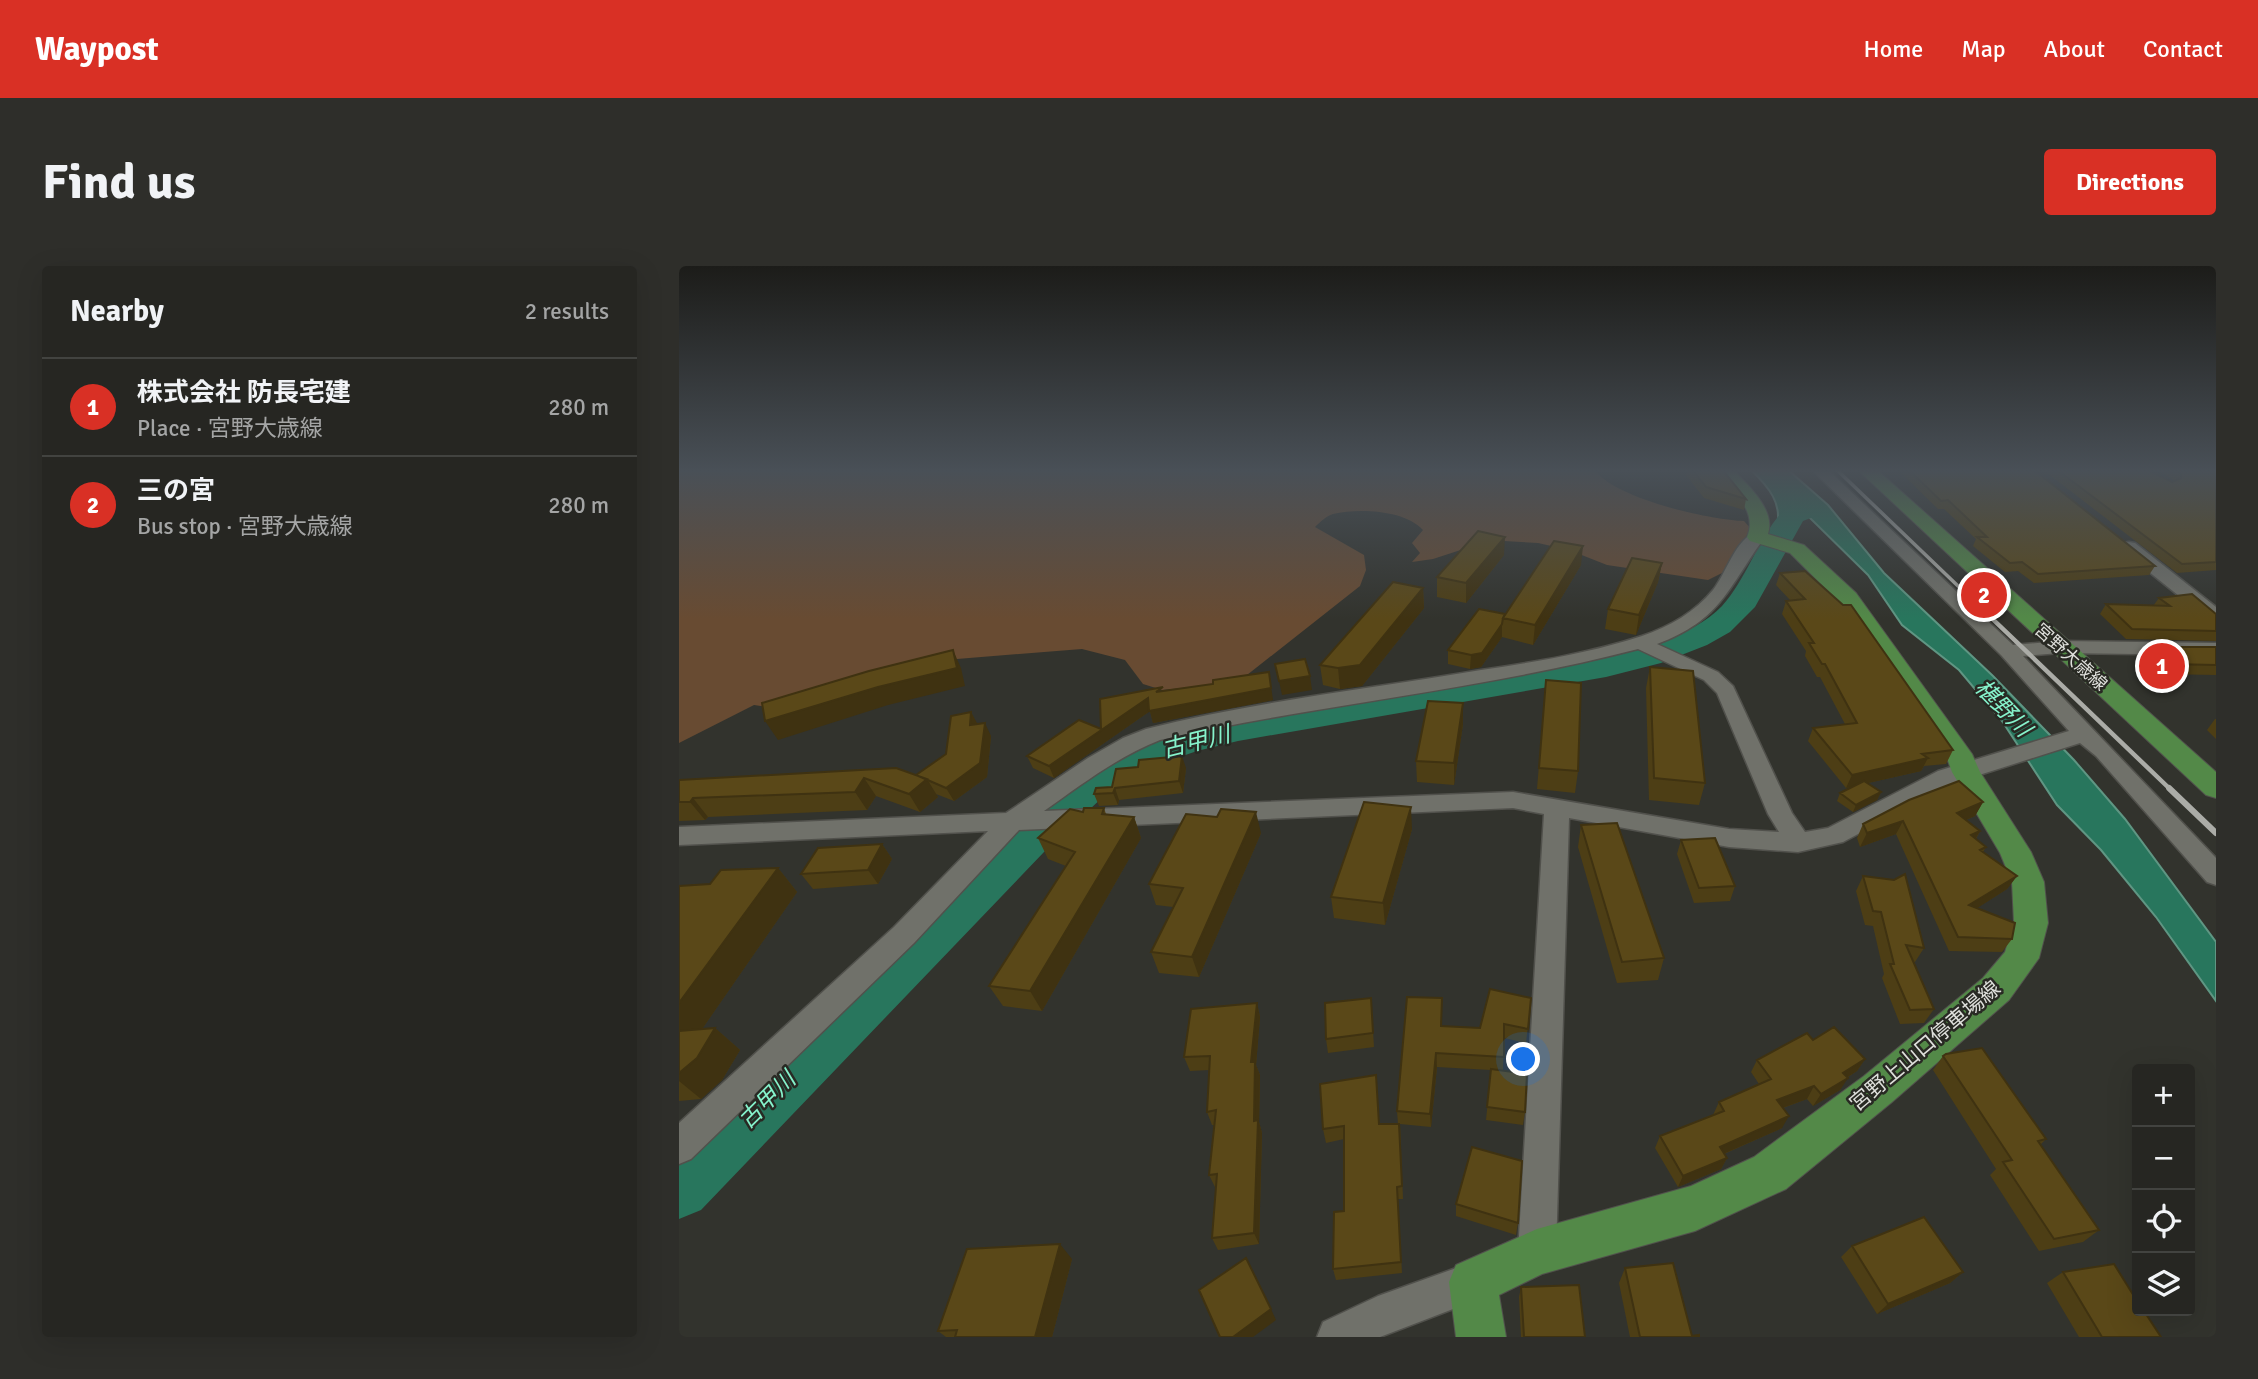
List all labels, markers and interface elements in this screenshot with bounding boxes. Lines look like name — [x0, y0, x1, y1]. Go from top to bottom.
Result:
text: Waypost — [35, 29, 159, 70]
text: Home — [1863, 34, 1923, 64]
text: Map — [1961, 34, 2006, 64]
text: About — [2044, 34, 2105, 64]
text: Contact — [2143, 34, 2223, 64]
button: Directions — [2044, 149, 2216, 215]
text: Find us — [42, 152, 195, 212]
text: Nearby — [70, 293, 164, 330]
text: 2 results — [525, 297, 609, 326]
text: 株式会社 防長宅建 — [137, 377, 351, 409]
text: 1 — [87, 393, 99, 422]
text: 280 m — [548, 393, 609, 422]
text: Place · 宮野大歳線 — [137, 414, 323, 443]
text: 三の宮 — [137, 475, 215, 507]
text: 2 — [87, 491, 99, 520]
text: 280 m — [548, 491, 609, 520]
text: Bus stop · 宮野大歳線 — [137, 512, 353, 541]
pin: 2 — [1961, 569, 2007, 621]
street label: 宮野大歳線 — [2030, 619, 2112, 695]
pin: 1 — [2139, 640, 2185, 692]
water label: 椹野川 — [1969, 673, 2039, 745]
water label: 古甲川 — [1159, 719, 1236, 764]
street label: 宮野上山口停車場線 — [1844, 975, 2006, 1117]
your location — [1506, 1042, 1540, 1076]
water label: 古甲川 — [732, 1063, 804, 1135]
map controls — [2132, 1064, 2195, 1316]
button: + — [2132, 1064, 2195, 1127]
button: − — [2132, 1127, 2195, 1190]
button: locate — [2132, 1190, 2195, 1253]
button: layers — [2132, 1253, 2195, 1316]

